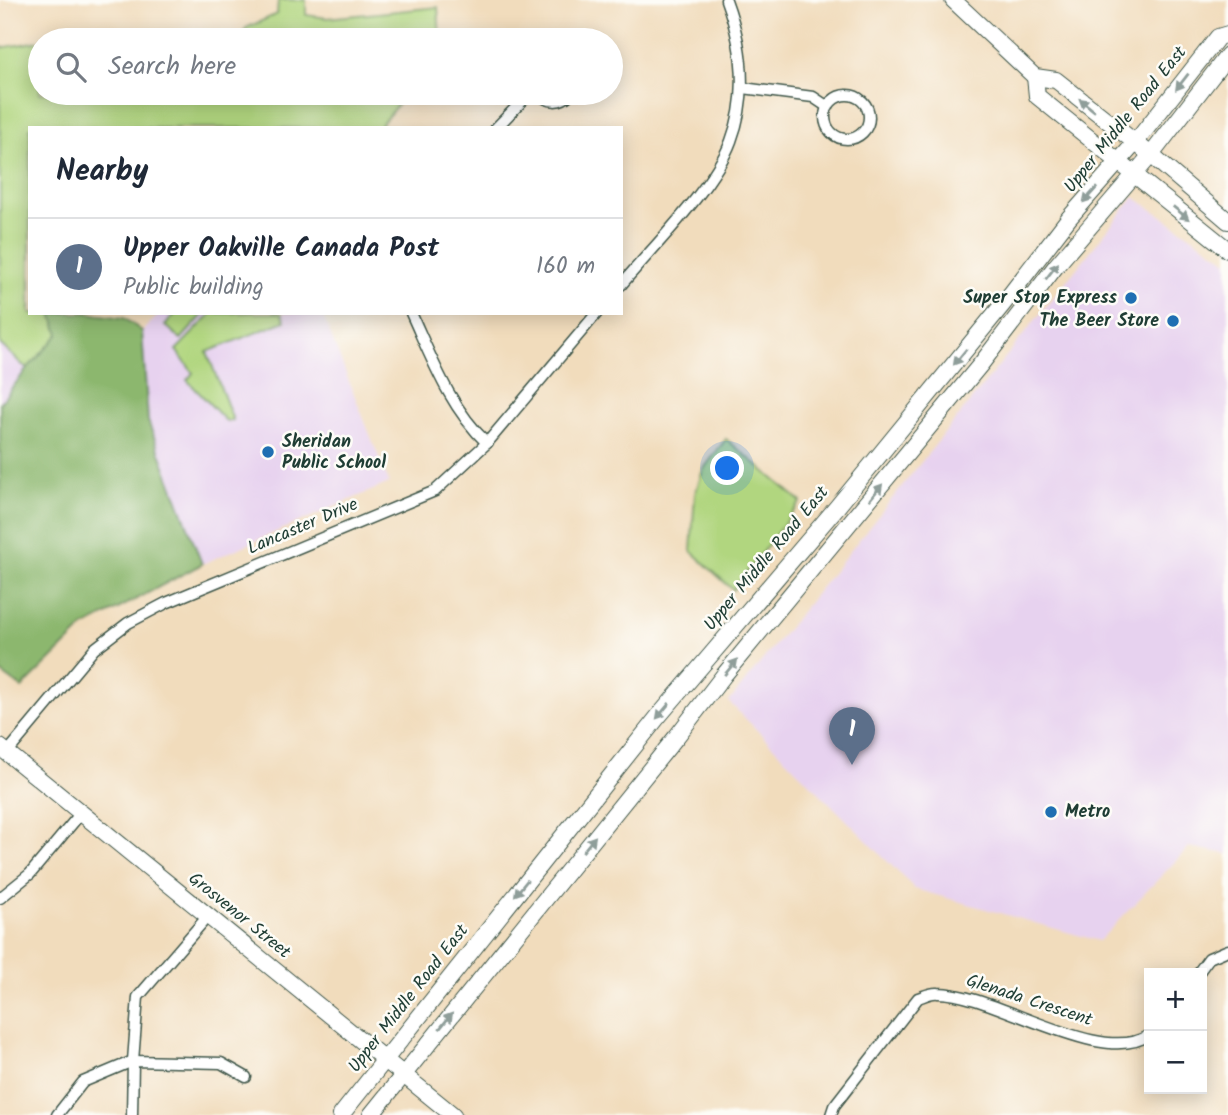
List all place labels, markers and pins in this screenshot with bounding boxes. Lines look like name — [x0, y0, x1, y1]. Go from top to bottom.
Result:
place label: Super Stop Express — [963, 284, 1118, 313]
marker: Super Stop Express — [1123, 290, 1139, 306]
place label: The Beer Store — [1040, 307, 1159, 336]
marker: The Beer Store — [1165, 313, 1181, 329]
place label: Sheridan Public School — [282, 428, 386, 478]
marker: Sheridan Public School — [260, 444, 276, 460]
pin: 1 — [829, 707, 875, 765]
place label: Metro — [1065, 798, 1110, 827]
marker: Metro — [1043, 804, 1059, 820]

